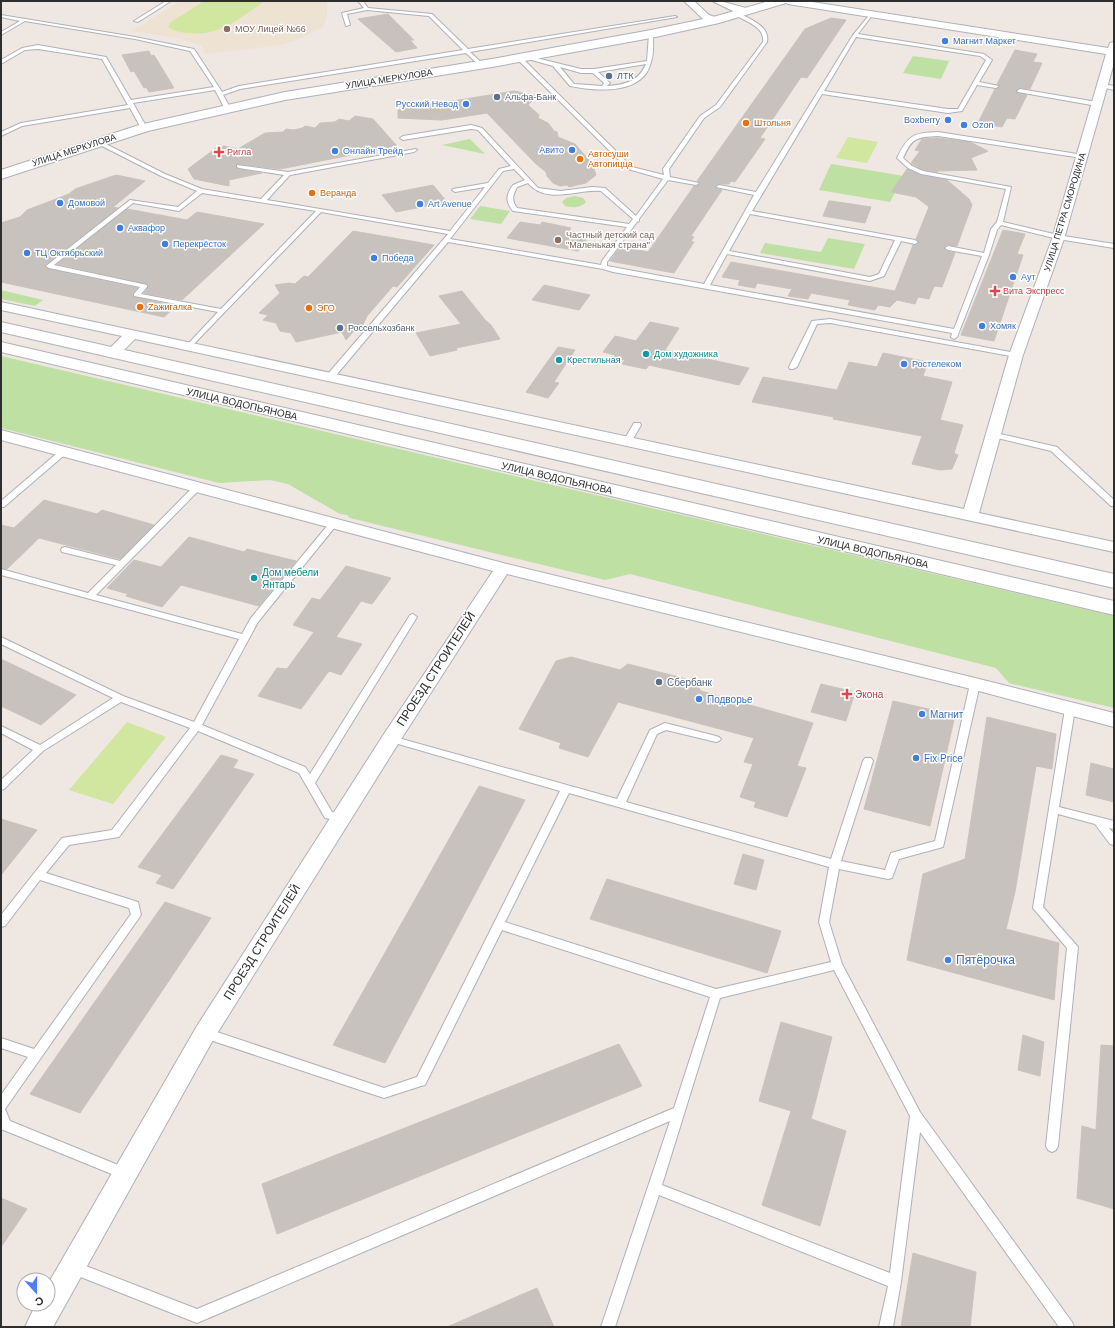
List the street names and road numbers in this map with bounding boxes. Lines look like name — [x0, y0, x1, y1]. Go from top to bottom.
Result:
street label: УЛИЦА МЕРКУЛОВА — [345, 67, 433, 91]
street label: УЛИЦА МЕРКУЛОВА — [31, 132, 117, 168]
street label: УЛИЦА ПЕТРА СМОРОДИНА — [1042, 152, 1088, 272]
street label: УЛИЦА ВОДОПЬЯНОВА — [185, 386, 299, 422]
street label: УЛИЦА ВОДОПЬЯНОВА — [500, 460, 614, 496]
street label: УЛИЦА ВОДОПЬЯНОВА — [816, 534, 930, 570]
street label: ПРОЕЗД СТРОИТЕЛЕЙ — [393, 609, 478, 729]
street label: ПРОЕЗД СТРОИТЕЛЕЙ — [220, 881, 303, 1002]

